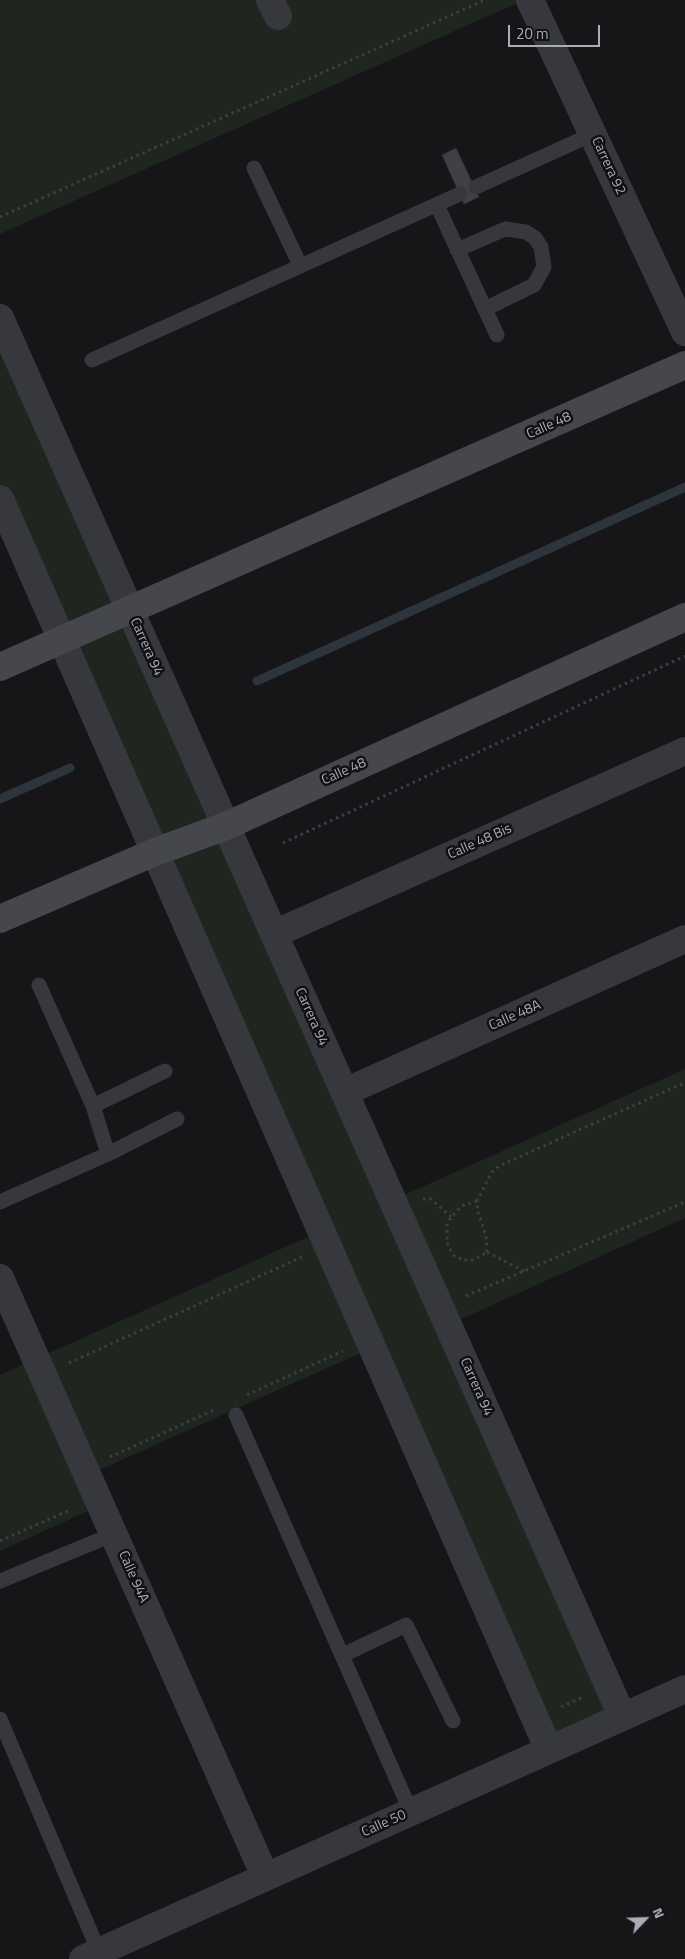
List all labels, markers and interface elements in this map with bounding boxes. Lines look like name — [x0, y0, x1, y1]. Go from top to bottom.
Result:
scale bar — [510, 15, 602, 47]
text: 20 m — [516, 22, 549, 45]
street label: Carrera 92 — [587, 134, 629, 198]
street label: Calle 48 — [524, 409, 574, 443]
street label: Carrera 94 — [126, 615, 166, 679]
street label: Calle 48 — [319, 755, 369, 789]
street label: Calle 48 Bis — [445, 820, 515, 864]
street label: Carrera 94 — [291, 985, 331, 1049]
street label: Calle 48A — [486, 997, 544, 1035]
street label: Carrera 94 — [456, 1355, 496, 1419]
street label: Calle 94A — [114, 1548, 152, 1606]
street label: Calle 50 — [359, 1807, 409, 1841]
north arrow — [620, 1894, 670, 1944]
text: N — [648, 1904, 671, 1921]

